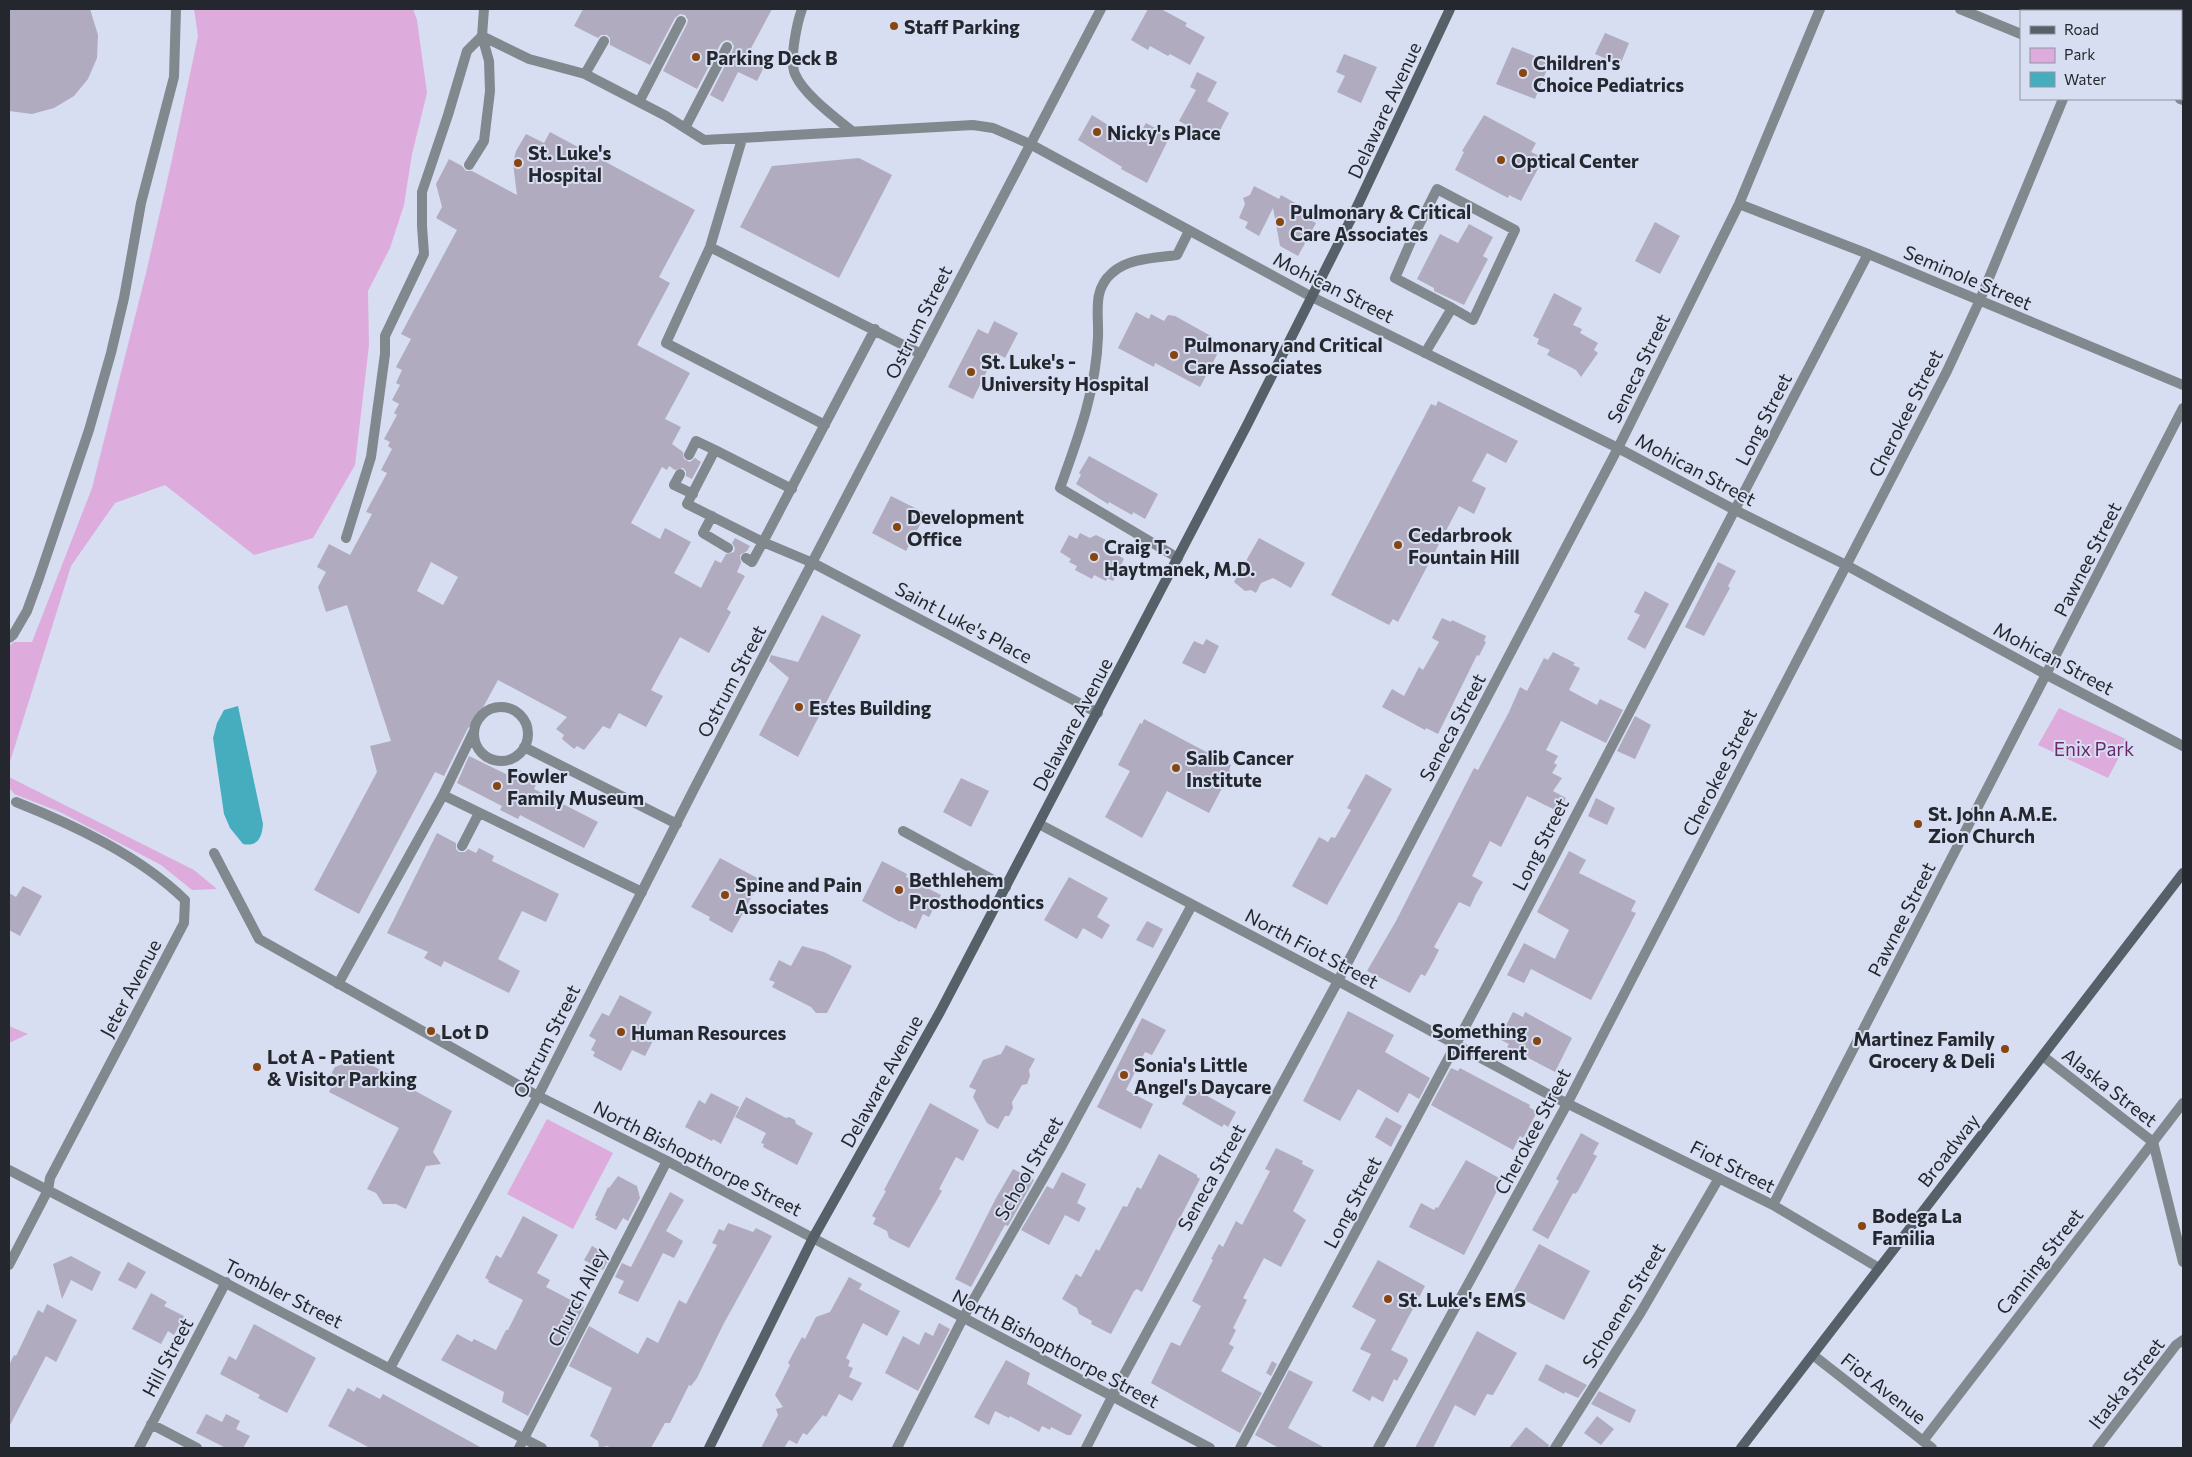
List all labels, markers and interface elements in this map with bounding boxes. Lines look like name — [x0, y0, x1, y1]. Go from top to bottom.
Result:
legend — [2020, 10, 2182, 100]
place label: Staff Parking — [904, 15, 1020, 38]
marker: Staff Parking — [888, 20, 900, 32]
text: Road — [2064, 20, 2099, 38]
street label: Delaware Avenue — [1342, 38, 1426, 182]
text: Park — [2064, 45, 2095, 63]
place label: Parking Deck B — [706, 46, 838, 69]
marker: Parking Deck B — [690, 51, 702, 63]
place label: Children's Choice Pediatrics — [1533, 51, 1684, 96]
marker: Children's Choice Pediatrics — [1517, 67, 1529, 79]
text: Water — [2064, 70, 2106, 88]
place label: Nicky's Place — [1107, 121, 1221, 144]
marker: Nicky's Place — [1091, 126, 1103, 138]
place label: St. Luke's Hospital — [528, 141, 611, 186]
place label: Optical Center — [1511, 149, 1639, 172]
marker: Optical Center — [1495, 154, 1507, 166]
marker: St. Luke's Hospital — [512, 157, 524, 169]
place label: Pulmonary & Critical Care Associates — [1290, 200, 1471, 245]
marker: Pulmonary & Critical Care Associates — [1274, 216, 1286, 228]
street label: Seminole Street — [1900, 240, 2036, 314]
street label: Mohican Street — [1270, 247, 1399, 327]
street label: Ostrum Street — [880, 261, 956, 382]
street label: Seneca Street — [1602, 309, 1674, 426]
place label: Pulmonary and Critical Care Associates — [1184, 333, 1383, 378]
street label: Cherokee Street — [1863, 345, 1947, 481]
marker: Pulmonary and Critical Care Associates — [1168, 349, 1180, 361]
place label: St. Luke's - University Hospital — [981, 350, 1149, 395]
marker: St. Luke's - University Hospital — [965, 366, 977, 378]
street label: Long Street — [1730, 369, 1796, 469]
street label: Mohican Street — [1632, 428, 1760, 510]
street label: Pawnee Street — [2048, 498, 2126, 620]
place label: Development Office — [907, 505, 1024, 550]
marker: Development Office — [891, 521, 903, 533]
place label: Cedarbrook Fountain Hill — [1408, 523, 1520, 568]
place label: Craig T. Haytmanek, M.D. — [1104, 535, 1255, 580]
marker: Cedarbrook Fountain Hill — [1392, 539, 1404, 551]
marker: Craig T. Haytmanek, M.D. — [1088, 551, 1100, 563]
street label: Saint Luke's Place — [892, 576, 1036, 668]
street label: Mohican Street — [1990, 617, 2118, 699]
street label: Ostrum Street — [692, 621, 770, 741]
street label: Delaware Avenue — [1027, 653, 1117, 795]
street label: Seneca Street — [1414, 669, 1490, 785]
place label: Estes Building — [809, 696, 932, 719]
marker: Estes Building — [793, 701, 805, 713]
street label: Cherokee Street — [1677, 704, 1761, 840]
park label: Enix Park — [2054, 737, 2134, 760]
place label: Salib Cancer Institute — [1186, 746, 1294, 791]
marker: Salib Cancer Institute — [1170, 762, 1182, 774]
place label: Fowler Family Museum — [507, 764, 644, 809]
marker: Fowler Family Museum — [491, 780, 503, 792]
street label: Long Street — [1507, 794, 1573, 894]
place label: St. John A.M.E. Zion Church — [1928, 802, 2057, 847]
marker: St. John A.M.E. Zion Church — [1912, 818, 1924, 830]
street label: Pawnee Street — [1862, 858, 1940, 980]
place label: Bethlehem Prosthodontics — [909, 868, 1044, 913]
place label: Spine and Pain Associates — [735, 873, 862, 918]
marker: Bethlehem Prosthodontics — [893, 884, 905, 896]
marker: Spine and Pain Associates — [719, 889, 731, 901]
street label: North Fiot Street — [1241, 903, 1383, 993]
street label: Jeter Avenue — [95, 935, 165, 1041]
street label: Ostrum Street — [508, 980, 584, 1101]
street label: Delaware Avenue — [835, 1011, 927, 1151]
place label: Something Different — [1432, 1019, 1528, 1064]
place label: Lot D — [441, 1020, 489, 1043]
place label: Human Resources — [631, 1021, 787, 1044]
marker: Lot D — [425, 1025, 437, 1037]
marker: Human Resources — [615, 1026, 627, 1038]
place label: Martinez Family Grocery & Deli — [1853, 1027, 1996, 1072]
marker: Something Different — [1531, 1035, 1543, 1047]
marker: Martinez Family Grocery & Deli — [1999, 1043, 2011, 1055]
street label: Alaska Street — [2058, 1043, 2162, 1131]
place label: Lot A - Patient & Visitor Parking — [267, 1045, 417, 1090]
place label: Sonia's Little Angel's Daycare — [1134, 1053, 1271, 1098]
marker: Lot A - Patient & Visitor Parking — [251, 1061, 263, 1073]
street label: Cherokee Street — [1489, 1064, 1575, 1198]
marker: Sonia's Little Angel's Daycare — [1118, 1069, 1130, 1081]
street label: North Bishopthorpe Street — [590, 1095, 806, 1221]
street label: Broadway — [1912, 1109, 1984, 1191]
street label: School Street — [989, 1112, 1067, 1224]
street label: Seneca Street — [1172, 1119, 1250, 1235]
street label: Fiot Street — [1687, 1135, 1779, 1197]
street label: Long Street — [1318, 1152, 1386, 1252]
street label: Canning Street — [1990, 1203, 2088, 1319]
place label: Bodega La Familia — [1872, 1204, 1962, 1249]
marker: Bodega La Familia — [1856, 1220, 1868, 1232]
street label: Schoenen Street — [1577, 1238, 1670, 1372]
street label: Church Alley — [542, 1243, 612, 1350]
street label: Tombler Street — [221, 1253, 347, 1333]
street label: North Bishopthorpe Street — [949, 1284, 1164, 1412]
place label: St. Luke's EMS — [1398, 1288, 1526, 1311]
marker: St. Luke's EMS — [1382, 1293, 1394, 1305]
street label: Hill Street — [137, 1313, 197, 1400]
street label: Itaska Street — [2083, 1333, 2169, 1433]
street label: Fiot Avenue — [1837, 1348, 1931, 1428]

